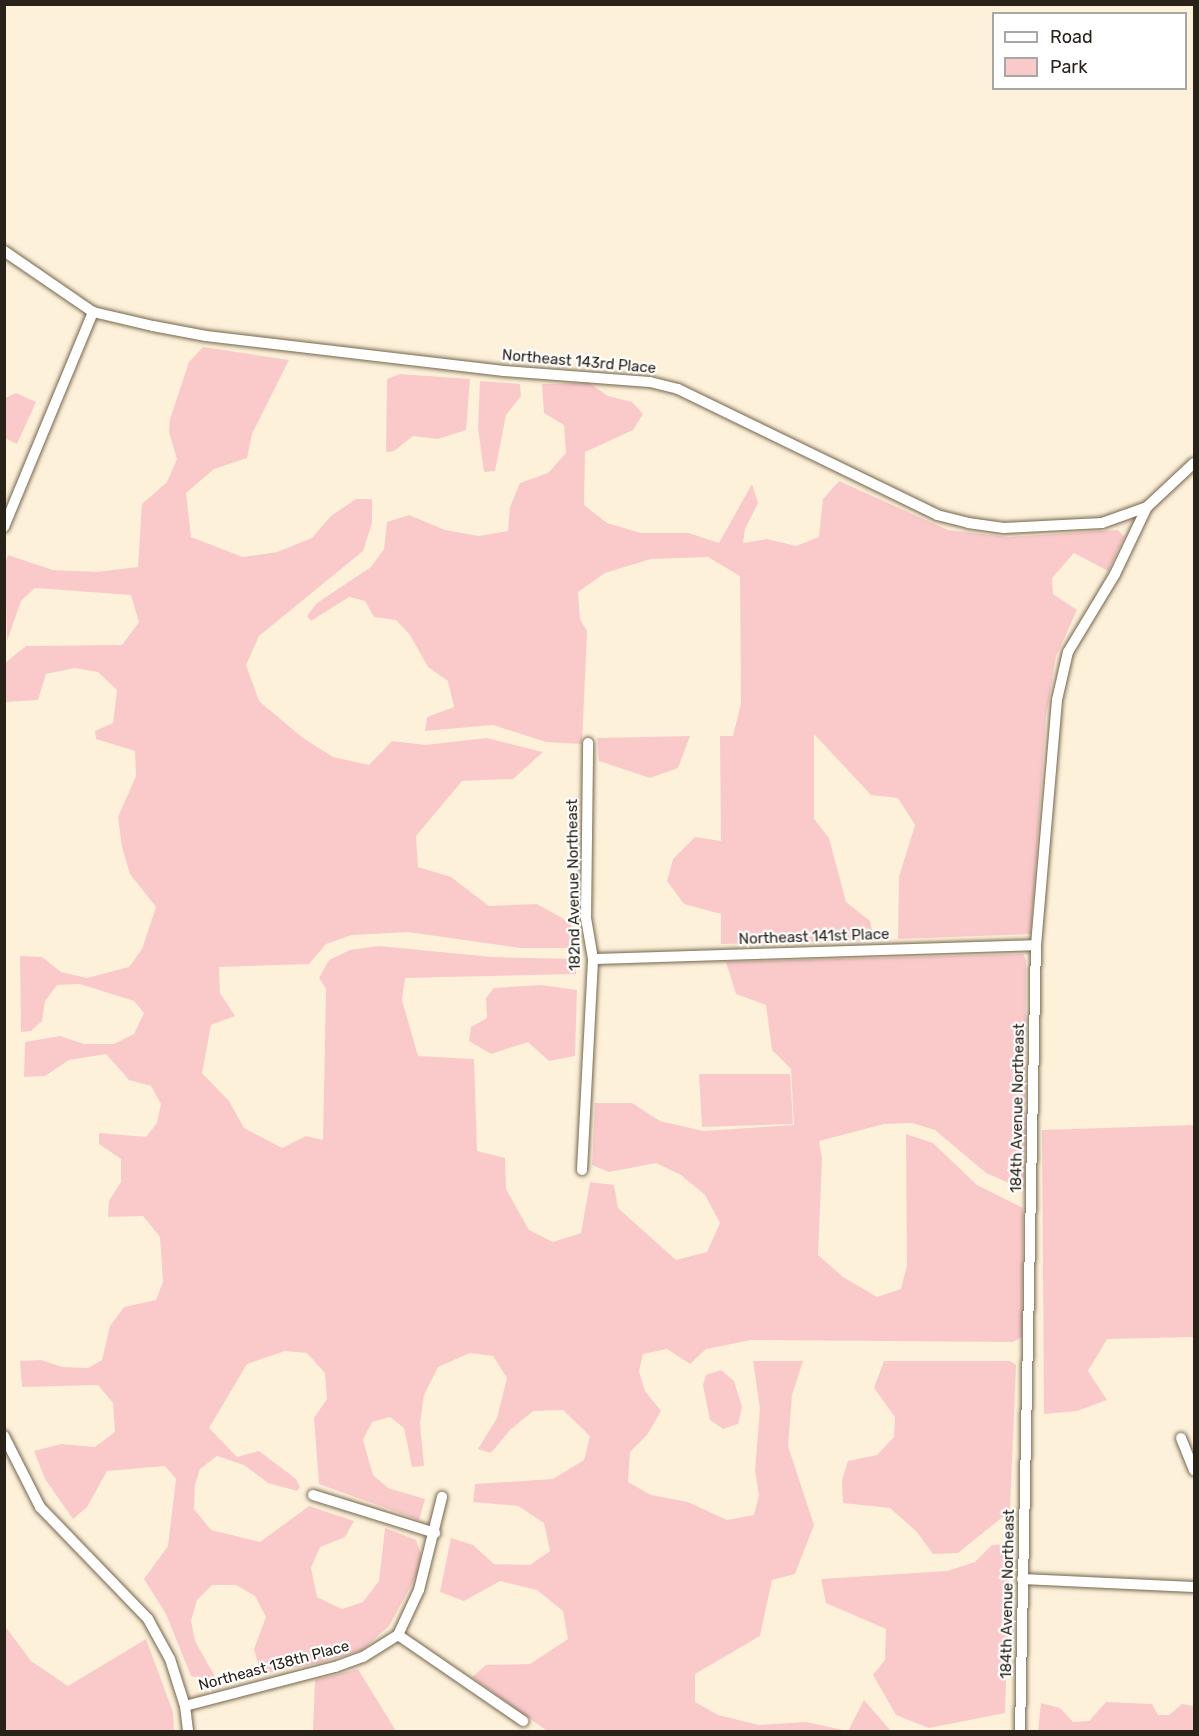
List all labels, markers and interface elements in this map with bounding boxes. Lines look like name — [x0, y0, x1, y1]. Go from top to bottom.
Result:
legend — [992, 12, 1187, 90]
text: Road — [1050, 26, 1093, 48]
text: Park — [1050, 56, 1087, 78]
street label: Northeast 143rd Place — [501, 346, 657, 378]
street label: 182nd Avenue Northeast — [563, 799, 585, 971]
street label: Northeast 141st Place — [738, 925, 890, 949]
street label: 184th Avenue Northeast — [1008, 1023, 1028, 1193]
street label: 184th Avenue Northeast — [998, 1509, 1018, 1679]
street label: Northeast 138th Place — [197, 1637, 351, 1695]

